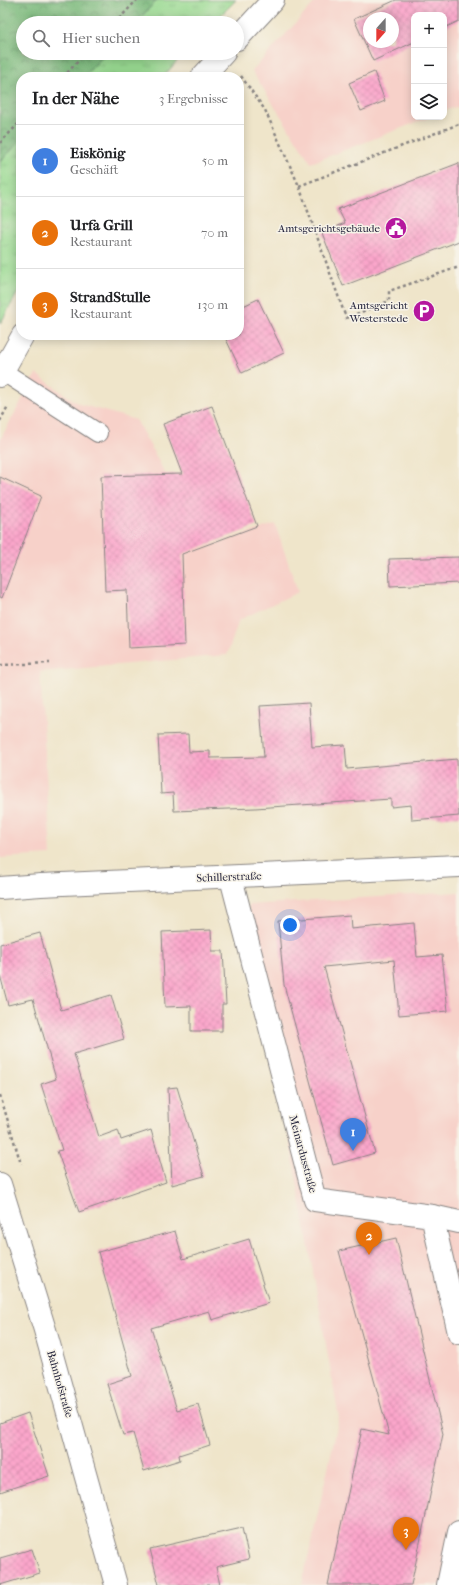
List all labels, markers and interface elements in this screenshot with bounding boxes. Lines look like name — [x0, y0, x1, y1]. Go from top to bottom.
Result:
north arrow — [363, 12, 399, 48]
map controls — [411, 12, 447, 120]
button: + — [411, 12, 447, 48]
search box — [16, 16, 244, 60]
icon: search — [30, 27, 52, 49]
text: Hier suchen — [62, 29, 140, 47]
button: − — [411, 48, 447, 84]
button: layers — [411, 84, 447, 120]
text: In der Nähe — [32, 88, 119, 108]
text: 3 Ergebnisse — [159, 91, 228, 106]
text: Eiskönig — [70, 144, 125, 162]
text: 1 — [43, 153, 47, 168]
text: 50 m — [202, 153, 228, 168]
text: Geschäft — [70, 162, 118, 177]
public building icon: Amtsgerichtsgebäude — [383, 215, 409, 241]
text: Urfa Grill — [70, 216, 133, 234]
place label: Amtsgerichtsgebäude — [277, 222, 381, 235]
text: 2 — [42, 225, 48, 240]
text: 70 m — [201, 225, 228, 240]
text: Restaurant — [70, 234, 132, 249]
text: StrandStulle — [70, 288, 150, 306]
text: 3 — [42, 297, 48, 312]
text: 130 m — [197, 297, 228, 312]
parking icon: Amtsgericht Westerstede — [411, 298, 437, 324]
place label: Amtsgericht Westerstede — [349, 299, 409, 325]
text: Restaurant — [70, 306, 132, 321]
street label: Schillerstraße — [196, 869, 262, 885]
your location — [280, 915, 300, 935]
street label: Meinardusstraße — [286, 1114, 320, 1195]
pin: 1 — [340, 1118, 366, 1151]
pin: 2 — [356, 1222, 382, 1255]
street label: Bahnhofstraße — [44, 1349, 76, 1420]
pin: 3 — [393, 1517, 419, 1550]

